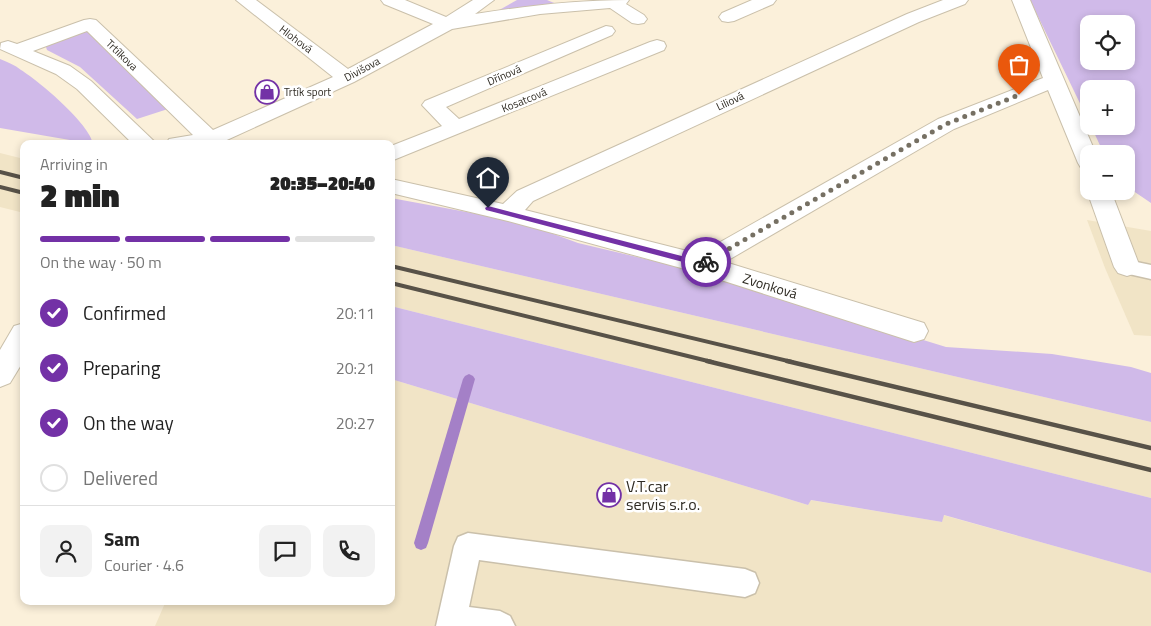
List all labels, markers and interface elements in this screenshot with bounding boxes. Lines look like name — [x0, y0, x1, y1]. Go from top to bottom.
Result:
map controls — [1080, 15, 1135, 200]
button: locate — [1080, 15, 1135, 70]
street label: Hlohová — [276, 21, 316, 57]
street label: Trtílkova — [102, 36, 142, 75]
pin — [998, 44, 1040, 95]
icon: bag — [1005, 51, 1033, 79]
street label: Divišova — [341, 53, 383, 85]
street label: Dřínová — [484, 60, 524, 89]
shop icon: Trtík sport — [254, 79, 280, 105]
button: + — [1080, 80, 1135, 135]
street label: Kosatcová — [499, 83, 549, 116]
place label: Trtík sport — [284, 84, 331, 100]
street label: Liliová — [713, 87, 747, 114]
button: − — [1080, 145, 1135, 200]
text: Arriving in — [40, 152, 108, 176]
pin — [467, 157, 509, 208]
icon: home — [474, 164, 502, 192]
text: 20:35–20:40 — [270, 168, 375, 197]
text: 2 min — [40, 171, 120, 219]
courier — [681, 237, 731, 287]
icon: bike — [692, 248, 720, 276]
text: On the way · 50 m — [40, 250, 162, 274]
street label: Zvonková — [740, 267, 800, 304]
text: Confirmed — [83, 298, 166, 327]
icon: check — [40, 299, 68, 327]
text: 20:11 — [336, 301, 375, 325]
text: Preparing — [83, 353, 160, 382]
icon: check — [40, 354, 68, 382]
text: 20:21 — [336, 356, 375, 380]
text: On the way — [83, 408, 174, 437]
icon: check — [40, 409, 68, 437]
text: 20:27 — [336, 411, 375, 435]
text: Delivered — [83, 463, 158, 492]
place label: V.T.car servis s.r.o. — [626, 474, 700, 516]
shop icon: V.T.car servis s.r.o. — [596, 482, 622, 508]
text: Sam — [104, 524, 140, 553]
button: person — [40, 525, 92, 577]
button: chat — [259, 525, 311, 577]
button: phone — [323, 525, 375, 577]
text: Courier · 4.6 — [104, 553, 184, 577]

